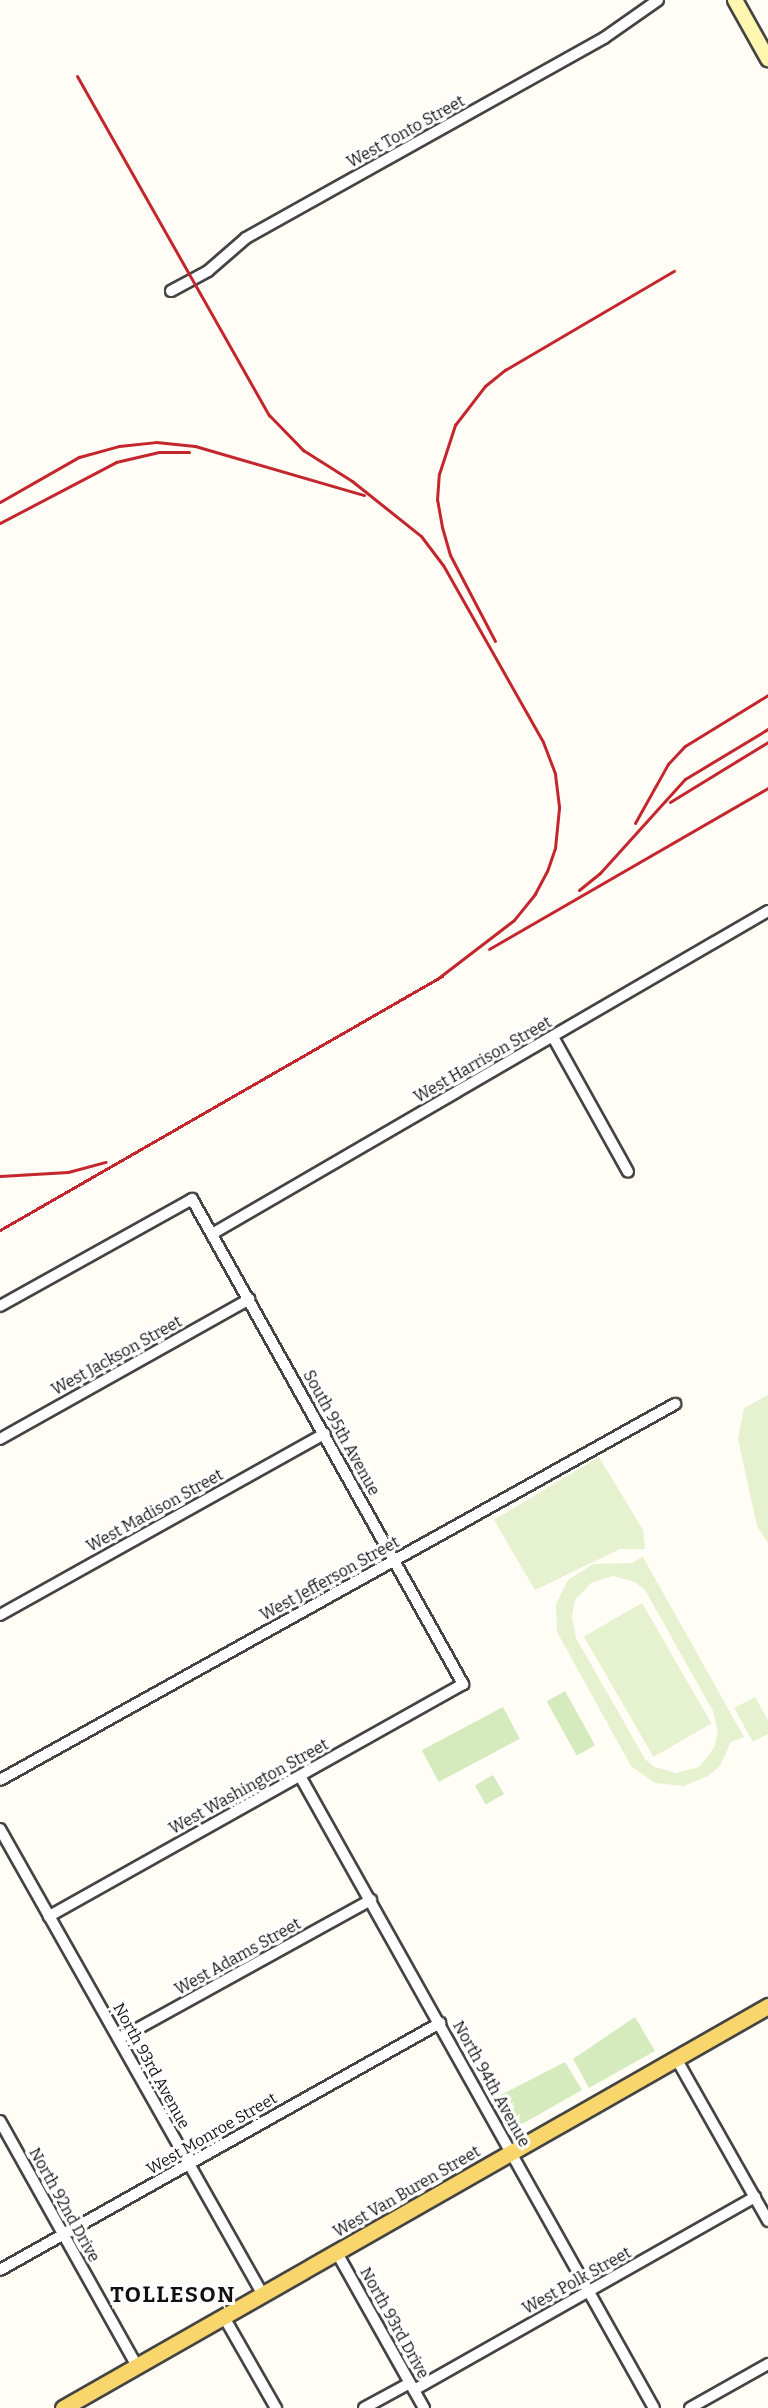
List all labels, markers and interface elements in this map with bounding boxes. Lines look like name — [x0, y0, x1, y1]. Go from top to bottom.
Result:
street label: West Tonto Street — [344, 92, 468, 172]
street label: West Harrison Street — [411, 1013, 555, 1107]
street label: West Jackson Street — [48, 1312, 186, 1400]
street label: South 95th Avenue — [299, 1367, 383, 1499]
street label: West Madison Street — [83, 1466, 227, 1556]
street label: West Jefferson Street — [257, 1533, 403, 1625]
street label: West Washington Street — [166, 1735, 332, 1839]
street label: West Adams Street — [172, 1914, 304, 2000]
street label: North 93rd Avenue — [108, 2000, 194, 2132]
street label: North 94th Avenue — [448, 2018, 534, 2150]
street label: West Monroe Street — [144, 2089, 280, 2179]
street label: West Van Buren Street — [330, 2142, 484, 2242]
street label: North 92nd Drive — [25, 2144, 103, 2266]
street label: West Polk Street — [519, 2243, 635, 2319]
street label: North 93rd Drive — [356, 2264, 432, 2382]
district label: TOLLESON — [110, 2282, 236, 2308]

